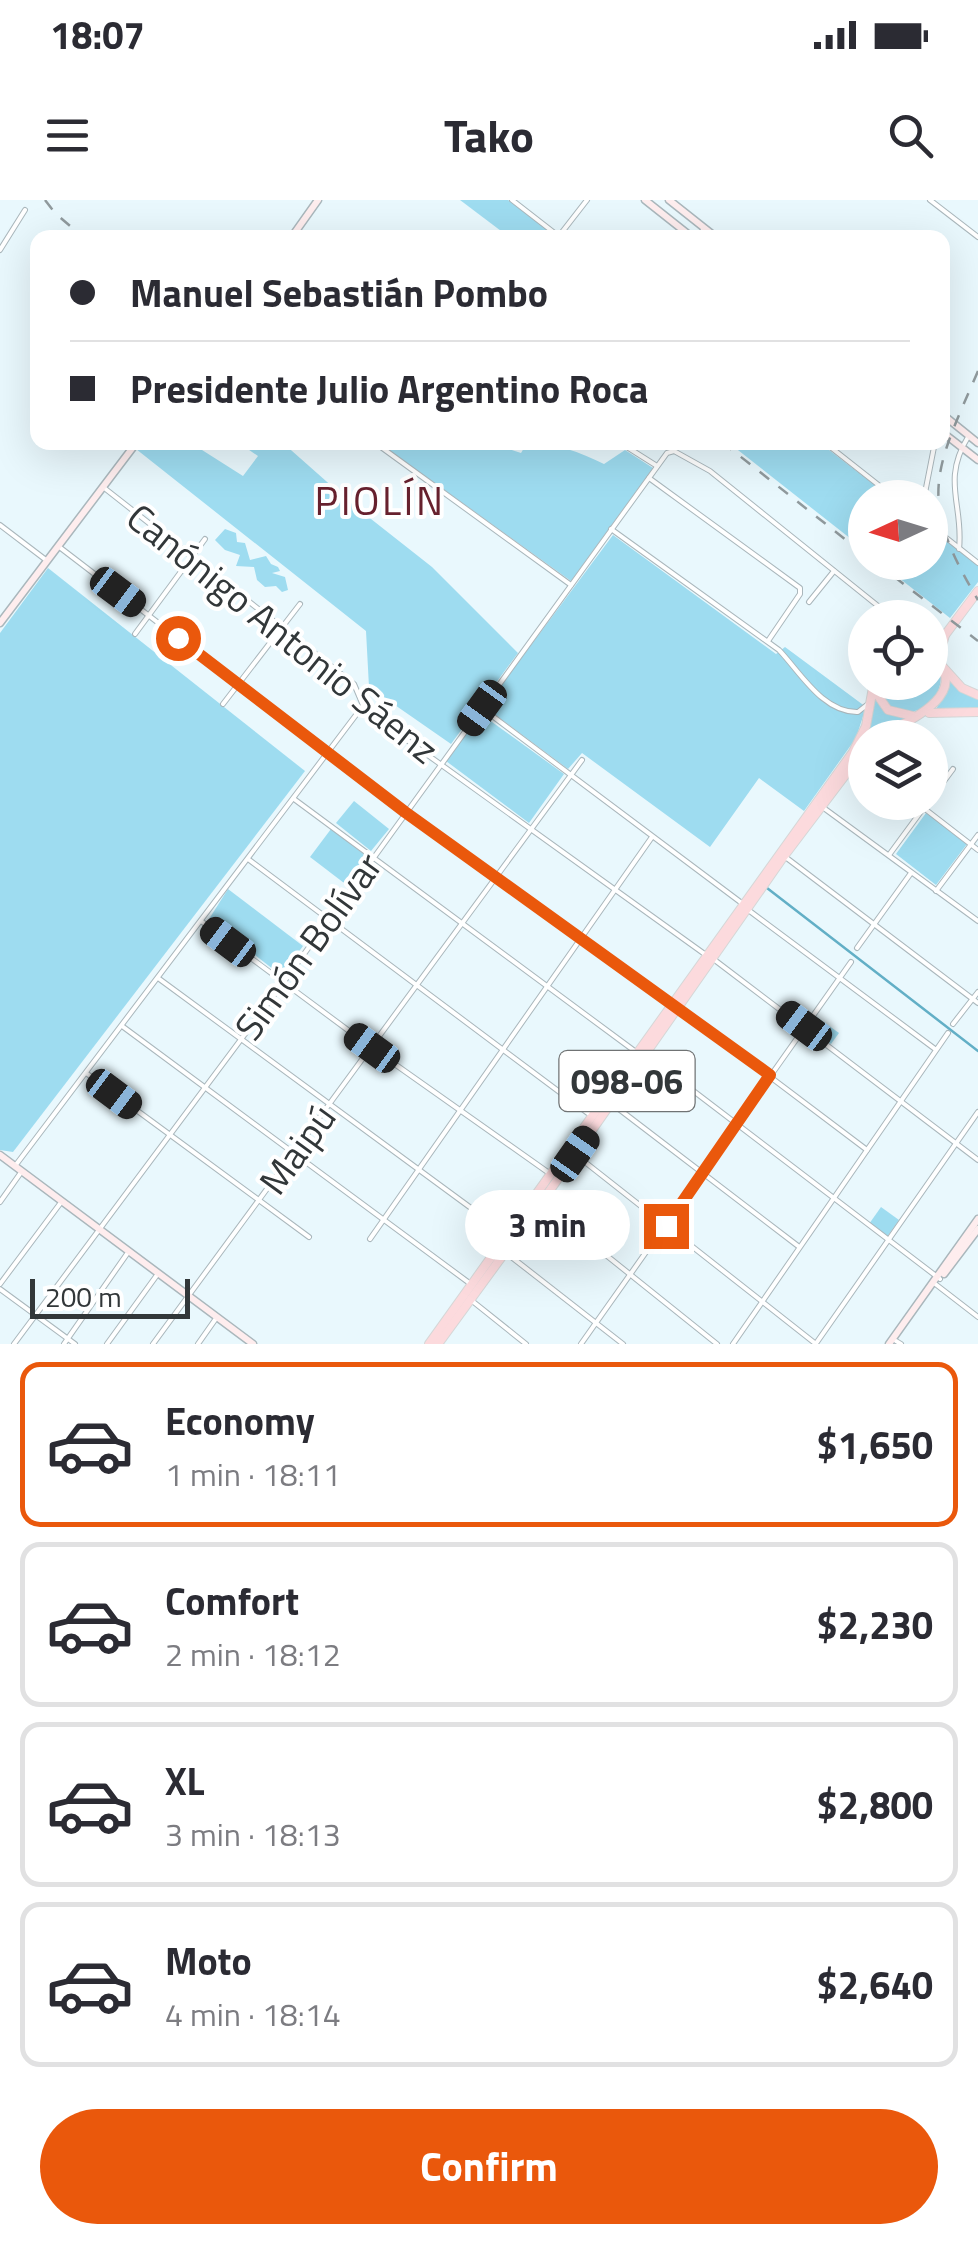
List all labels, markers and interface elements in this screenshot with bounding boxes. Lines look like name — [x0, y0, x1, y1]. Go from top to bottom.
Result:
text: 18:07 — [50, 6, 145, 64]
text: Tako — [444, 101, 534, 169]
icon: menu — [40, 108, 95, 163]
icon: search — [883, 108, 938, 163]
text: Manuel Sebastián Pombo — [130, 264, 548, 322]
text: Presidente Julio Argentino Roca — [130, 360, 648, 418]
district label: PIOLÍN — [315, 470, 446, 531]
north arrow — [848, 480, 948, 580]
map controls — [848, 480, 948, 820]
street label: Canónigo Antonio Sáenz — [114, 489, 452, 777]
car — [85, 562, 151, 622]
button: locate — [848, 600, 948, 700]
route start — [156, 616, 201, 661]
car — [452, 675, 512, 741]
button: layers — [848, 720, 948, 820]
street label: Simón Bolívar — [220, 840, 396, 1052]
car — [195, 912, 261, 972]
car — [771, 996, 837, 1056]
car — [339, 1018, 405, 1078]
road number: 098-06 — [560, 1051, 694, 1111]
car — [81, 1064, 147, 1124]
street label: Maipú — [244, 1092, 350, 1206]
car — [546, 1121, 604, 1187]
callout: 3 min — [466, 1191, 631, 1261]
text: 3 min — [509, 1201, 586, 1249]
route end — [644, 1204, 689, 1249]
scale bar — [30, 1274, 190, 1318]
text: 200 m — [45, 1275, 122, 1318]
text: Economy — [165, 1392, 315, 1450]
icon: car — [45, 1400, 135, 1490]
text: $1,650 — [817, 1416, 933, 1474]
text: 1 min · 18:11 — [165, 1450, 341, 1498]
text: Comfort — [165, 1572, 299, 1630]
icon: car — [45, 1580, 135, 1670]
text: $2,230 — [817, 1596, 933, 1654]
text: 2 min · 18:12 — [165, 1630, 341, 1678]
text: XL — [165, 1752, 205, 1810]
icon: car — [45, 1760, 135, 1850]
text: $2,800 — [817, 1776, 933, 1834]
text: 3 min · 18:13 — [165, 1810, 341, 1858]
text: Moto — [165, 1932, 252, 1990]
icon: car — [45, 1940, 135, 2030]
text: $2,640 — [817, 1956, 933, 2014]
text: 4 min · 18:14 — [165, 1990, 341, 2038]
button: Confirm — [40, 2109, 938, 2224]

